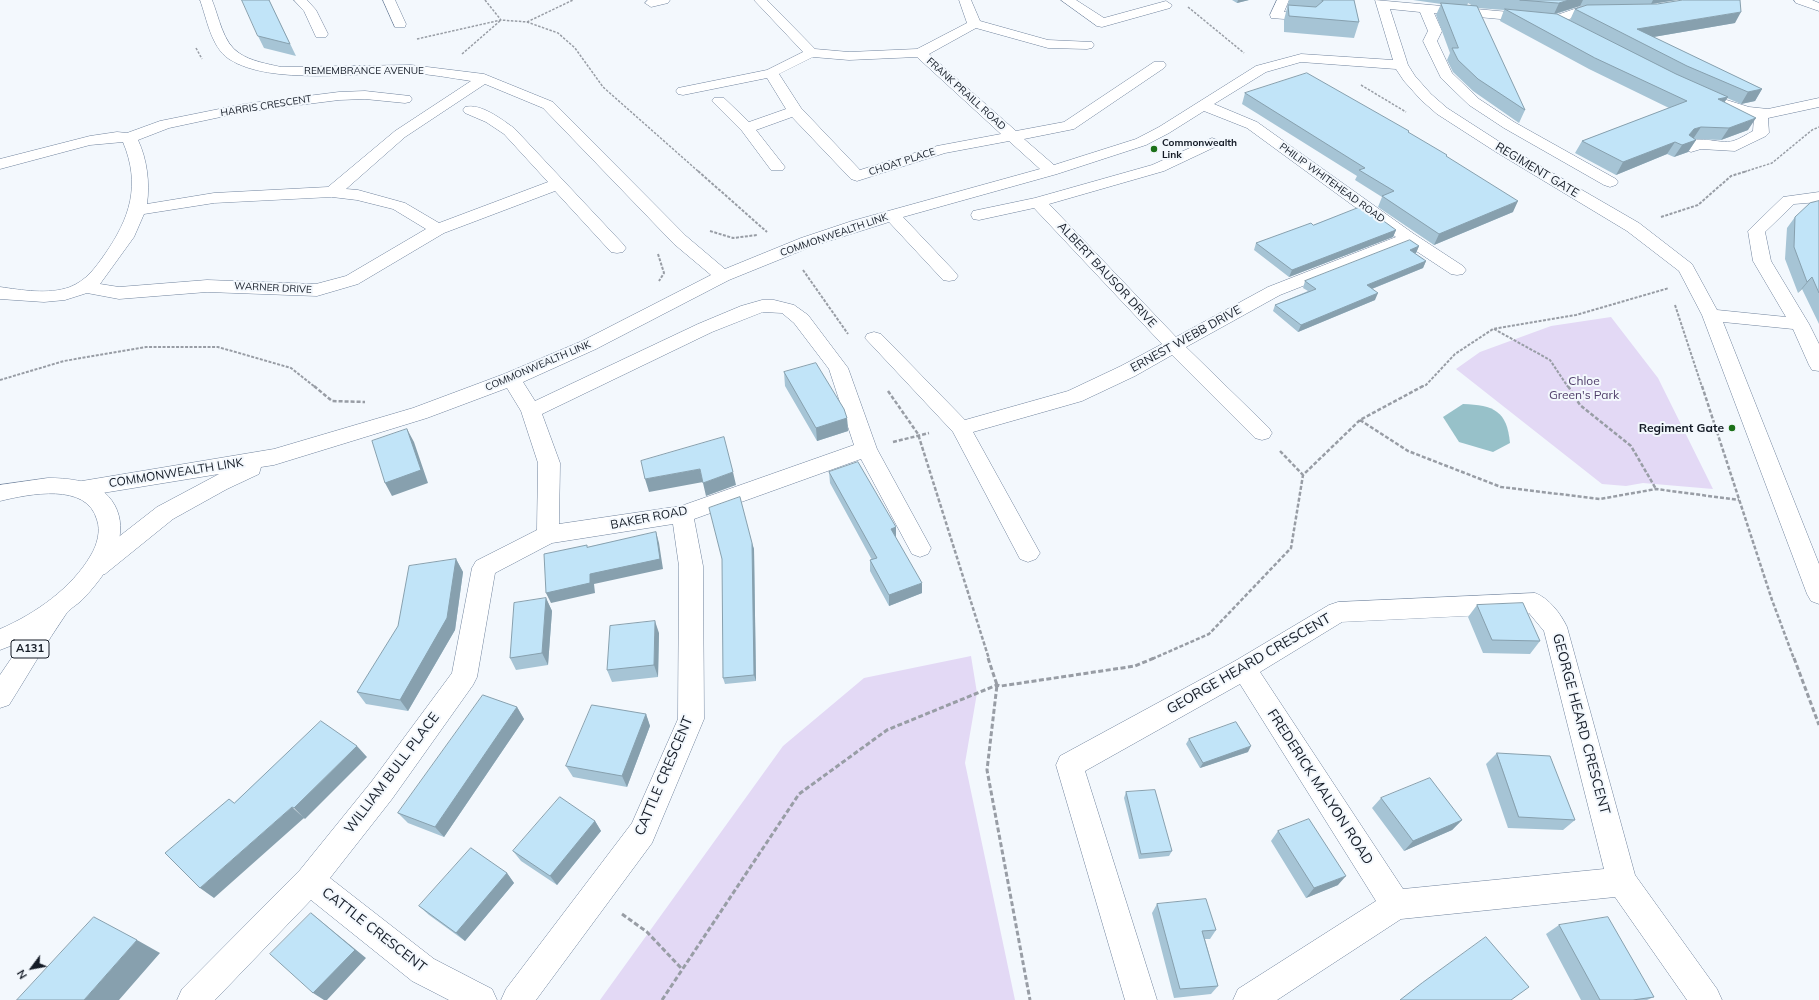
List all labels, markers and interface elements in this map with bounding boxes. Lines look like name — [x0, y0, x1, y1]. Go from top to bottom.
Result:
street label: FRANK PRAILL ROAD — [924, 55, 1008, 133]
street label: REMEMBRANCE AVENUE — [304, 65, 424, 77]
street label: HARRIS CRESCENT — [219, 93, 313, 119]
place label: Commonwealth Link — [1162, 137, 1237, 160]
street label: REGIMENT GATE — [1493, 139, 1581, 201]
street label: PHILIP WHITEHEAD ROAD — [1277, 141, 1387, 225]
marker: Commonwealth Link — [1149, 144, 1159, 154]
street label: CHOAT PLACE — [867, 146, 937, 178]
street label: COMMONWEALTH LINK — [779, 211, 889, 259]
street label: ALBERT BAUSOR DRIVE — [1054, 219, 1160, 331]
street label: WARNER DRIVE — [234, 280, 312, 296]
street label: ERNEST WEBB DRIVE — [1128, 303, 1244, 375]
street label: COMMONWEALTH LINK — [484, 338, 592, 394]
park label: Chloe Green's Park — [1549, 374, 1619, 402]
place label: Regiment Gate — [1639, 421, 1724, 435]
marker: Regiment Gate — [1727, 423, 1737, 433]
street label: COMMONWEALTH LINK — [108, 455, 244, 491]
street label: BAKER ROAD — [609, 503, 689, 533]
street label: GEORGE HEARD CRESCENT — [1164, 610, 1334, 718]
street label: GEORGE HEARD CRESCENT — [1549, 632, 1613, 816]
road number: A131 — [11, 640, 49, 658]
street label: FREDERICK MALYON ROAD — [1263, 706, 1377, 868]
street label: WILLIAM BULL PLACE — [341, 709, 443, 837]
street label: CATTLE CRESCENT — [631, 714, 697, 838]
street label: CATTLE CRESCENT — [318, 884, 430, 976]
north arrow — [12, 948, 52, 988]
text: N — [14, 967, 30, 982]

